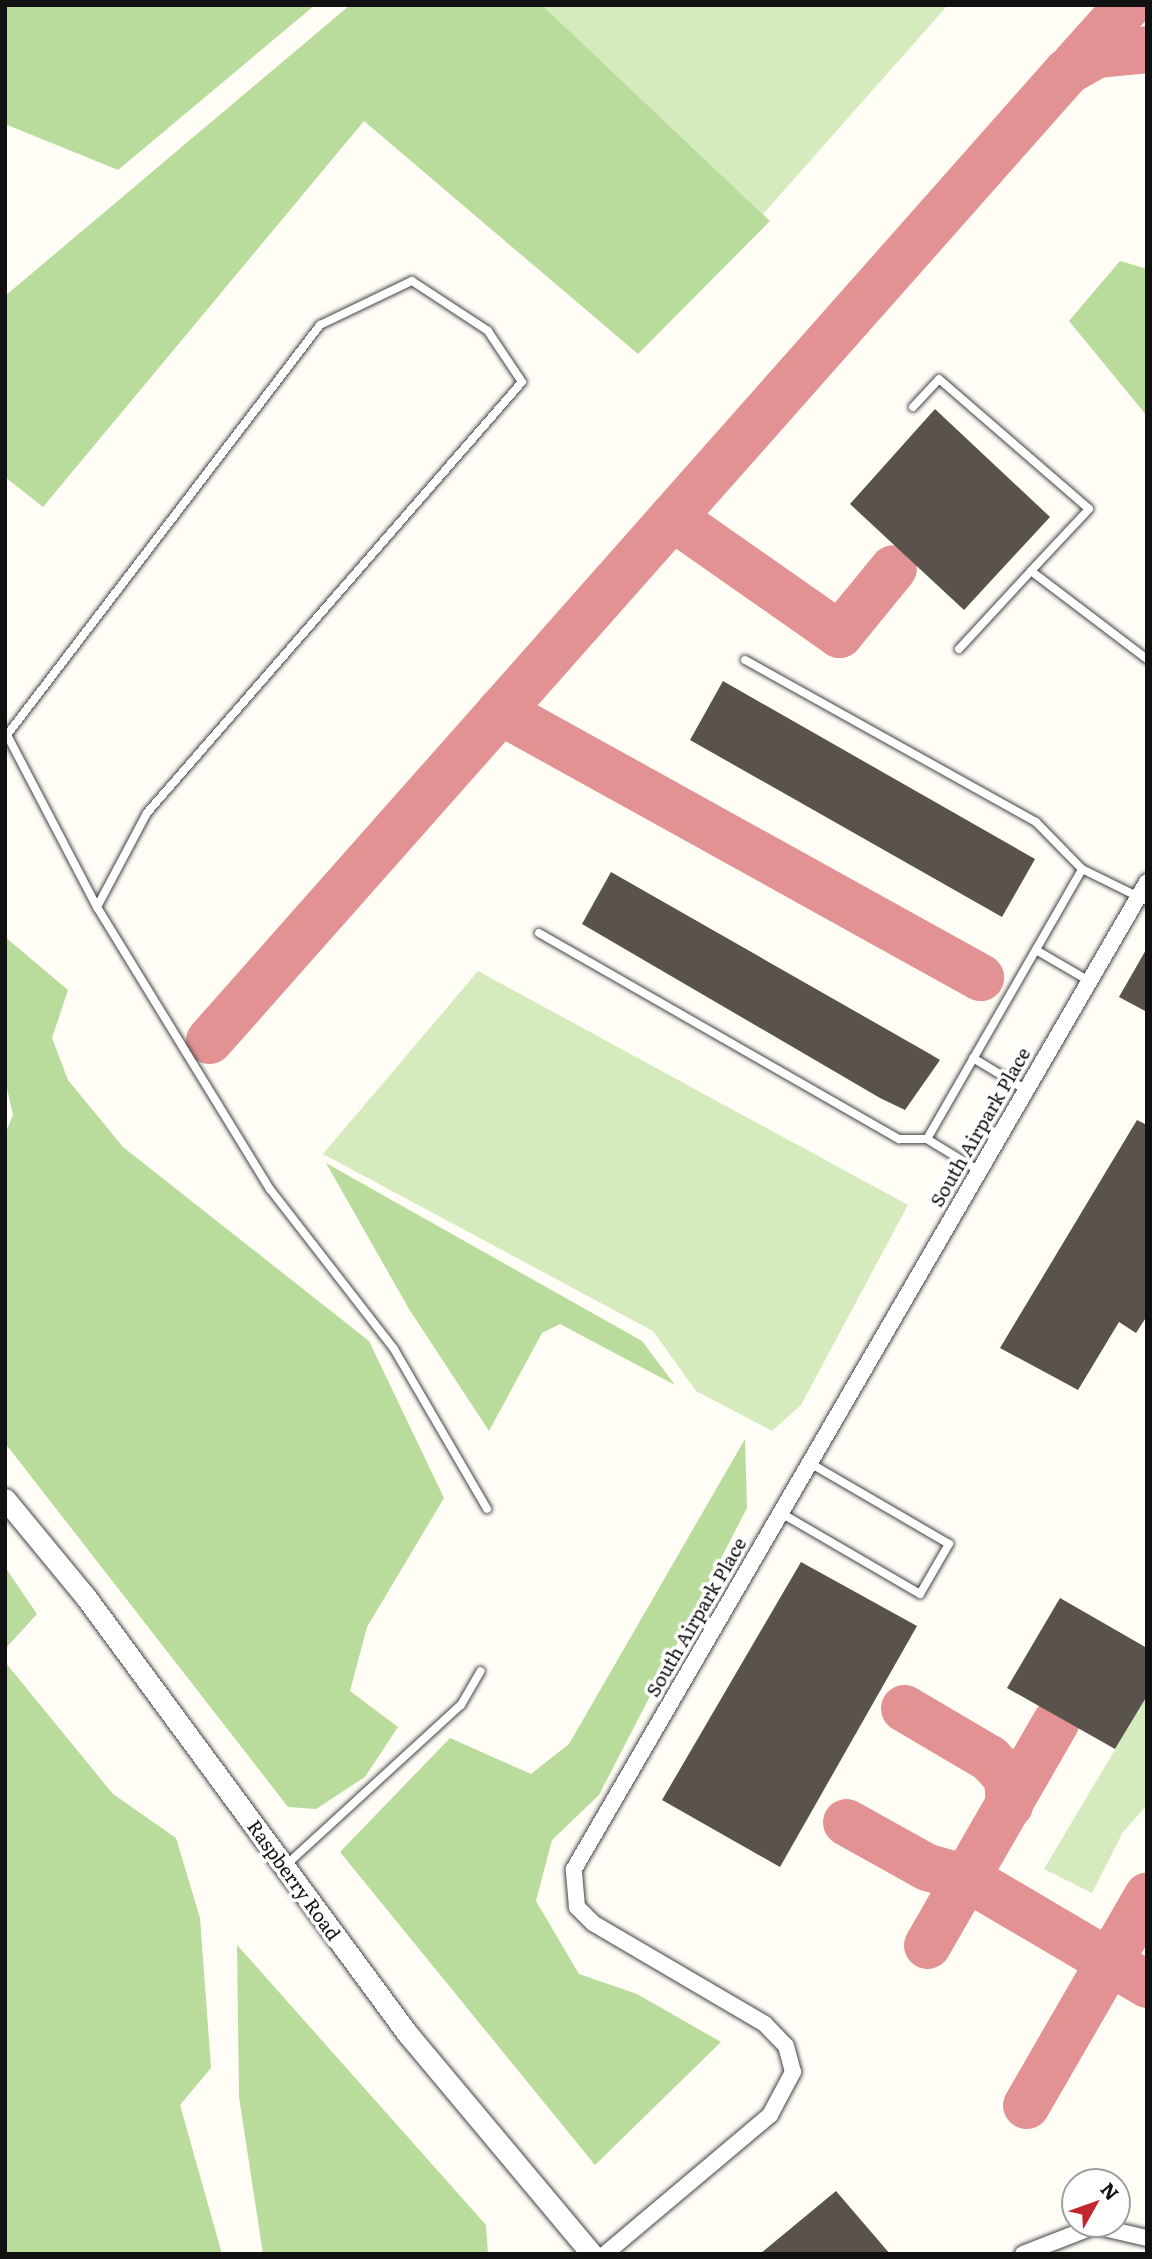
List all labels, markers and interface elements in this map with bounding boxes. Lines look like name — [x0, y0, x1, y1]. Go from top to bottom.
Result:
street label: South Airpark Place — [925, 1043, 1035, 1211]
street label: South Airpark Place — [641, 1533, 751, 1701]
street label: Raspberry Road — [243, 1815, 345, 1945]
north arrow — [1061, 2168, 1131, 2238]
text: N — [1095, 2176, 1126, 2206]

